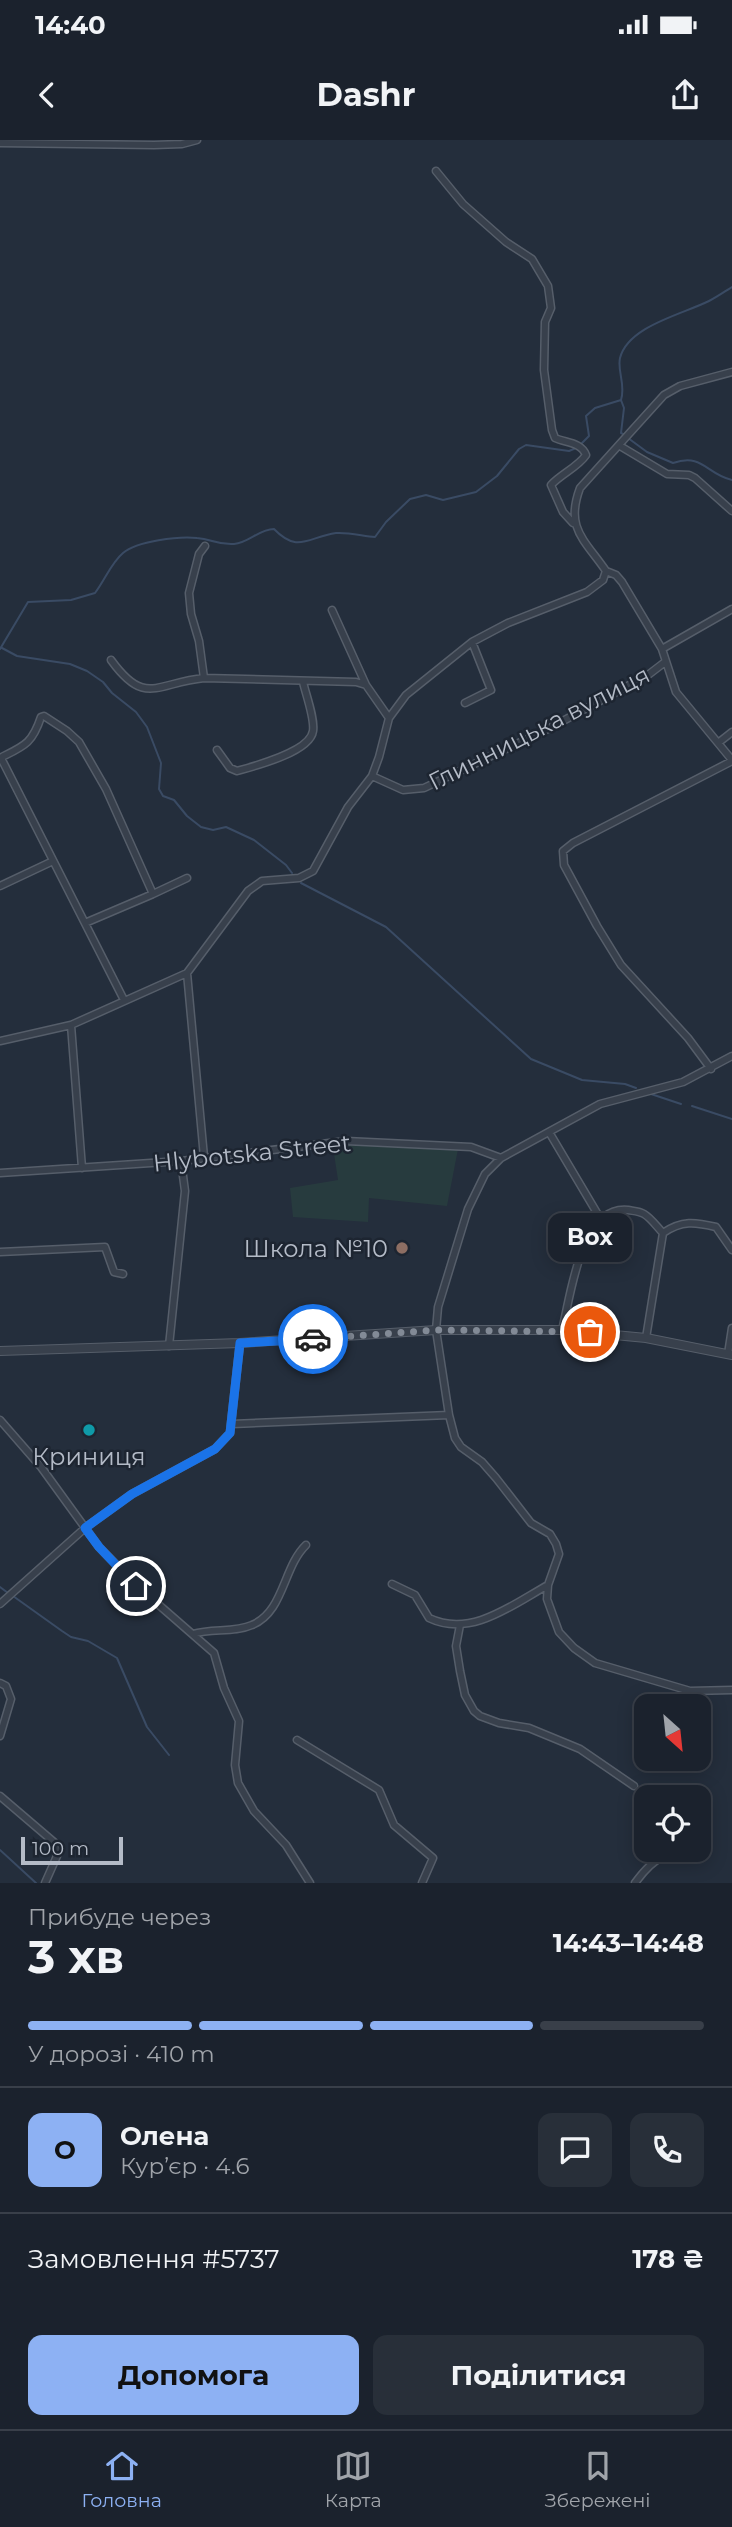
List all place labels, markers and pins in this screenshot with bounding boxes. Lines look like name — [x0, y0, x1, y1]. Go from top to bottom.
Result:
callout: Box — [548, 1213, 632, 1262]
place label: Школа №10 — [244, 1234, 388, 1263]
marker: Школа №10 — [394, 1240, 410, 1256]
pin — [560, 1302, 620, 1362]
marker: Криниця — [81, 1422, 97, 1438]
place label: Криниця — [32, 1442, 146, 1471]
pin — [106, 1556, 166, 1616]

